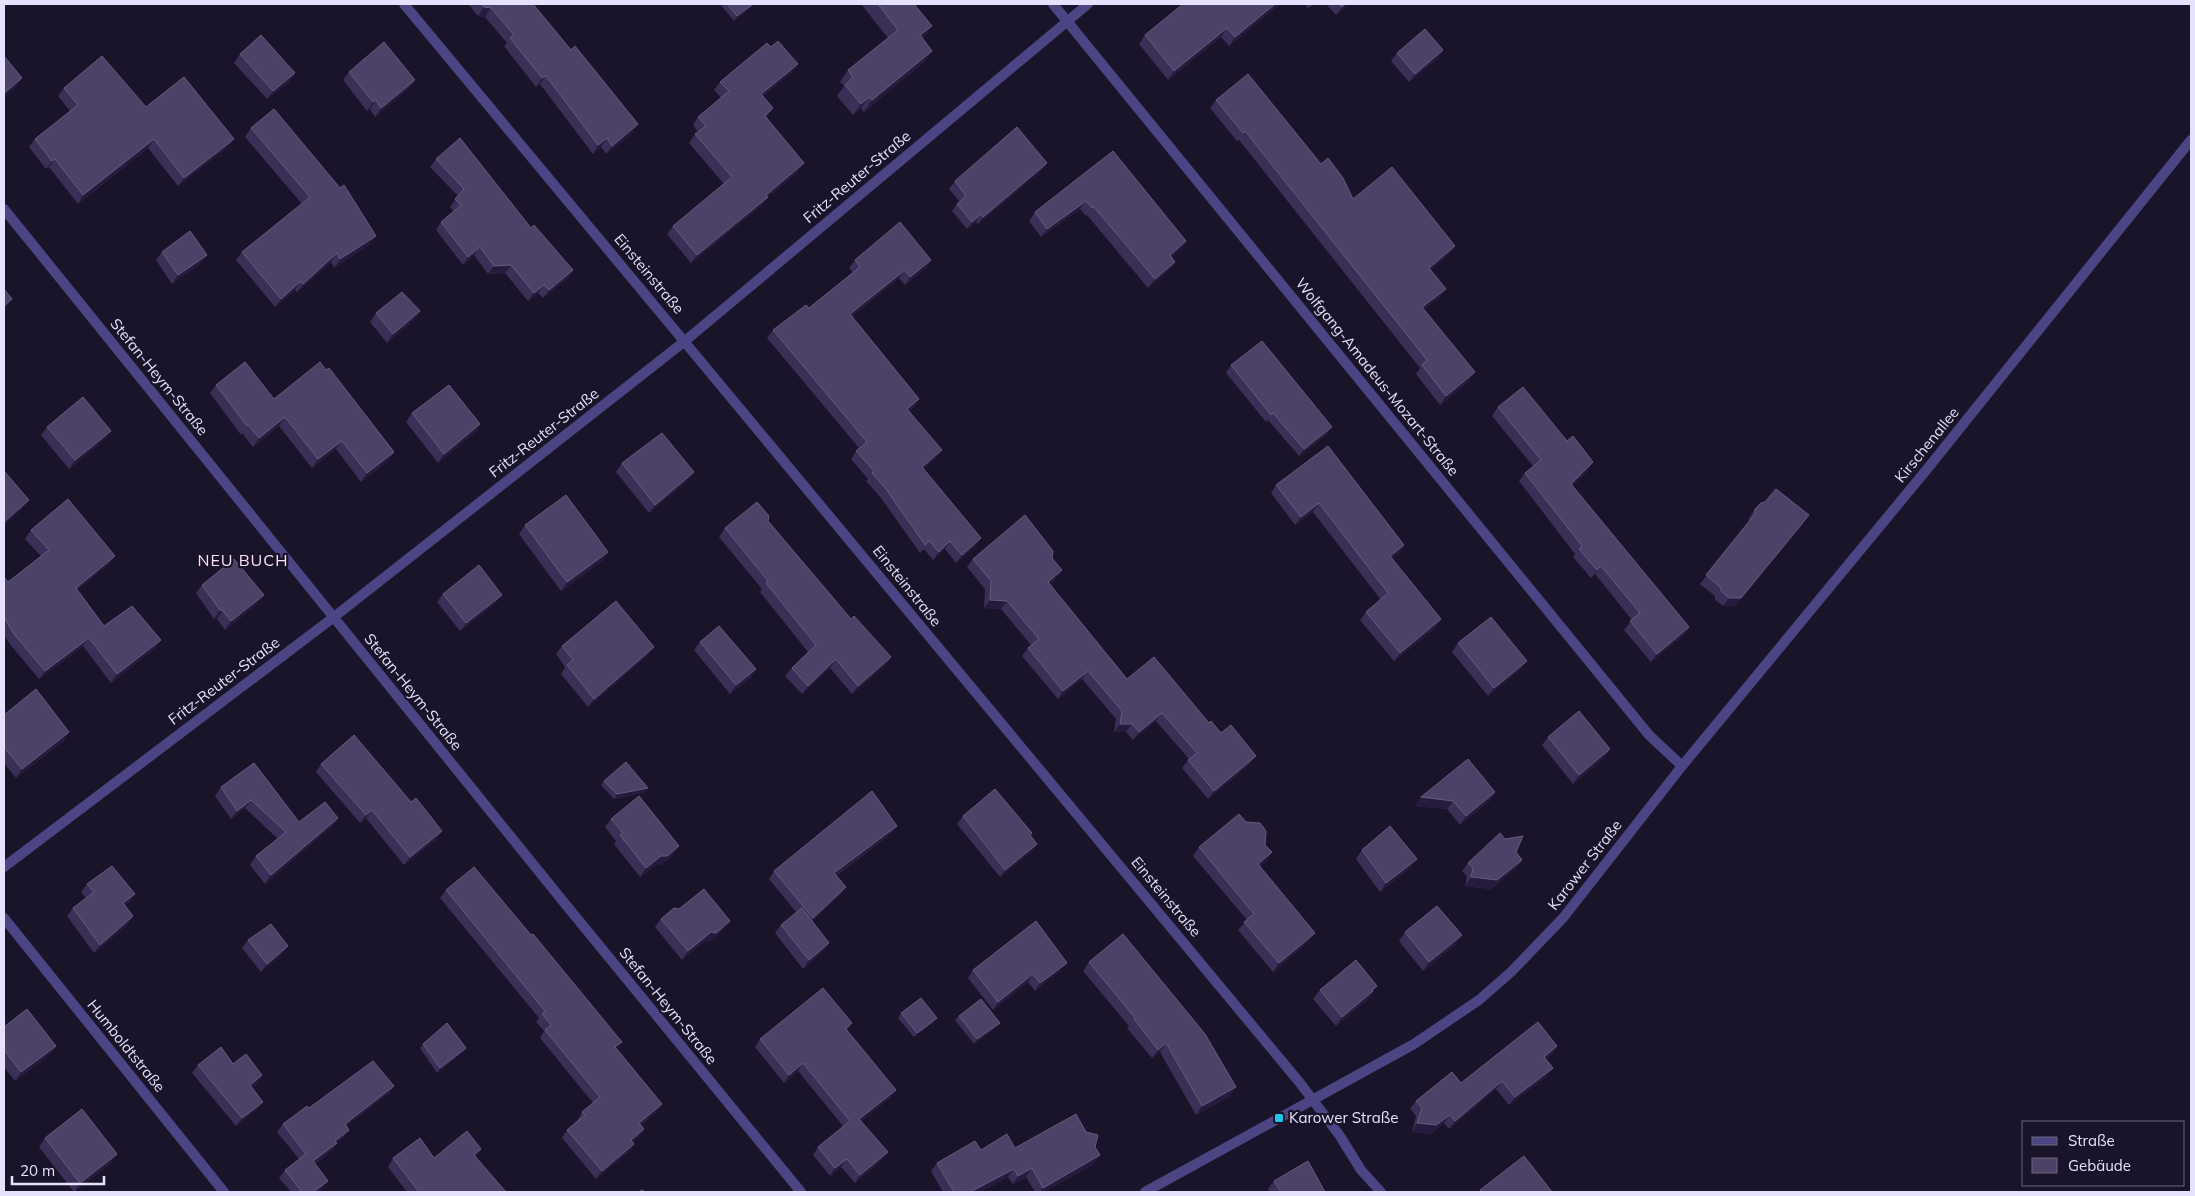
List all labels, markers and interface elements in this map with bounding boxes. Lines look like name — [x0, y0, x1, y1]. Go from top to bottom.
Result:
street label: Fritz-Reuter-Straße — [799, 126, 914, 227]
street label: Einsteinstraße — [610, 230, 688, 318]
street label: Wolfgang-Amadeus-Mozart-Straße — [1292, 274, 1463, 480]
street label: Stefan-Heym-Straße — [106, 314, 212, 439]
street label: Fritz-Reuter-Straße — [485, 384, 602, 481]
street label: Kirschenallee — [1890, 403, 1963, 486]
street label: Einsteinstraße — [869, 541, 946, 630]
district label: NEU BUCH — [198, 550, 288, 570]
street label: Stefan-Heym-Straße — [360, 629, 466, 754]
street label: Fritz-Reuter-Straße — [164, 633, 283, 729]
street label: Karower Straße — [1543, 816, 1626, 914]
street label: Einsteinstraße — [1127, 853, 1205, 941]
street label: Stefan-Heym-Straße — [615, 943, 721, 1068]
street label: Humboldtstraße — [83, 996, 169, 1096]
place label: Karower Straße — [1289, 1108, 1398, 1127]
marker: Karower Straße — [1273, 1112, 1285, 1124]
legend — [2022, 1121, 2185, 1186]
text: Straße — [2068, 1131, 2115, 1150]
scale bar — [12, 1154, 105, 1186]
text: Gebäude — [2068, 1156, 2131, 1175]
text: 20 m — [20, 1161, 55, 1180]

